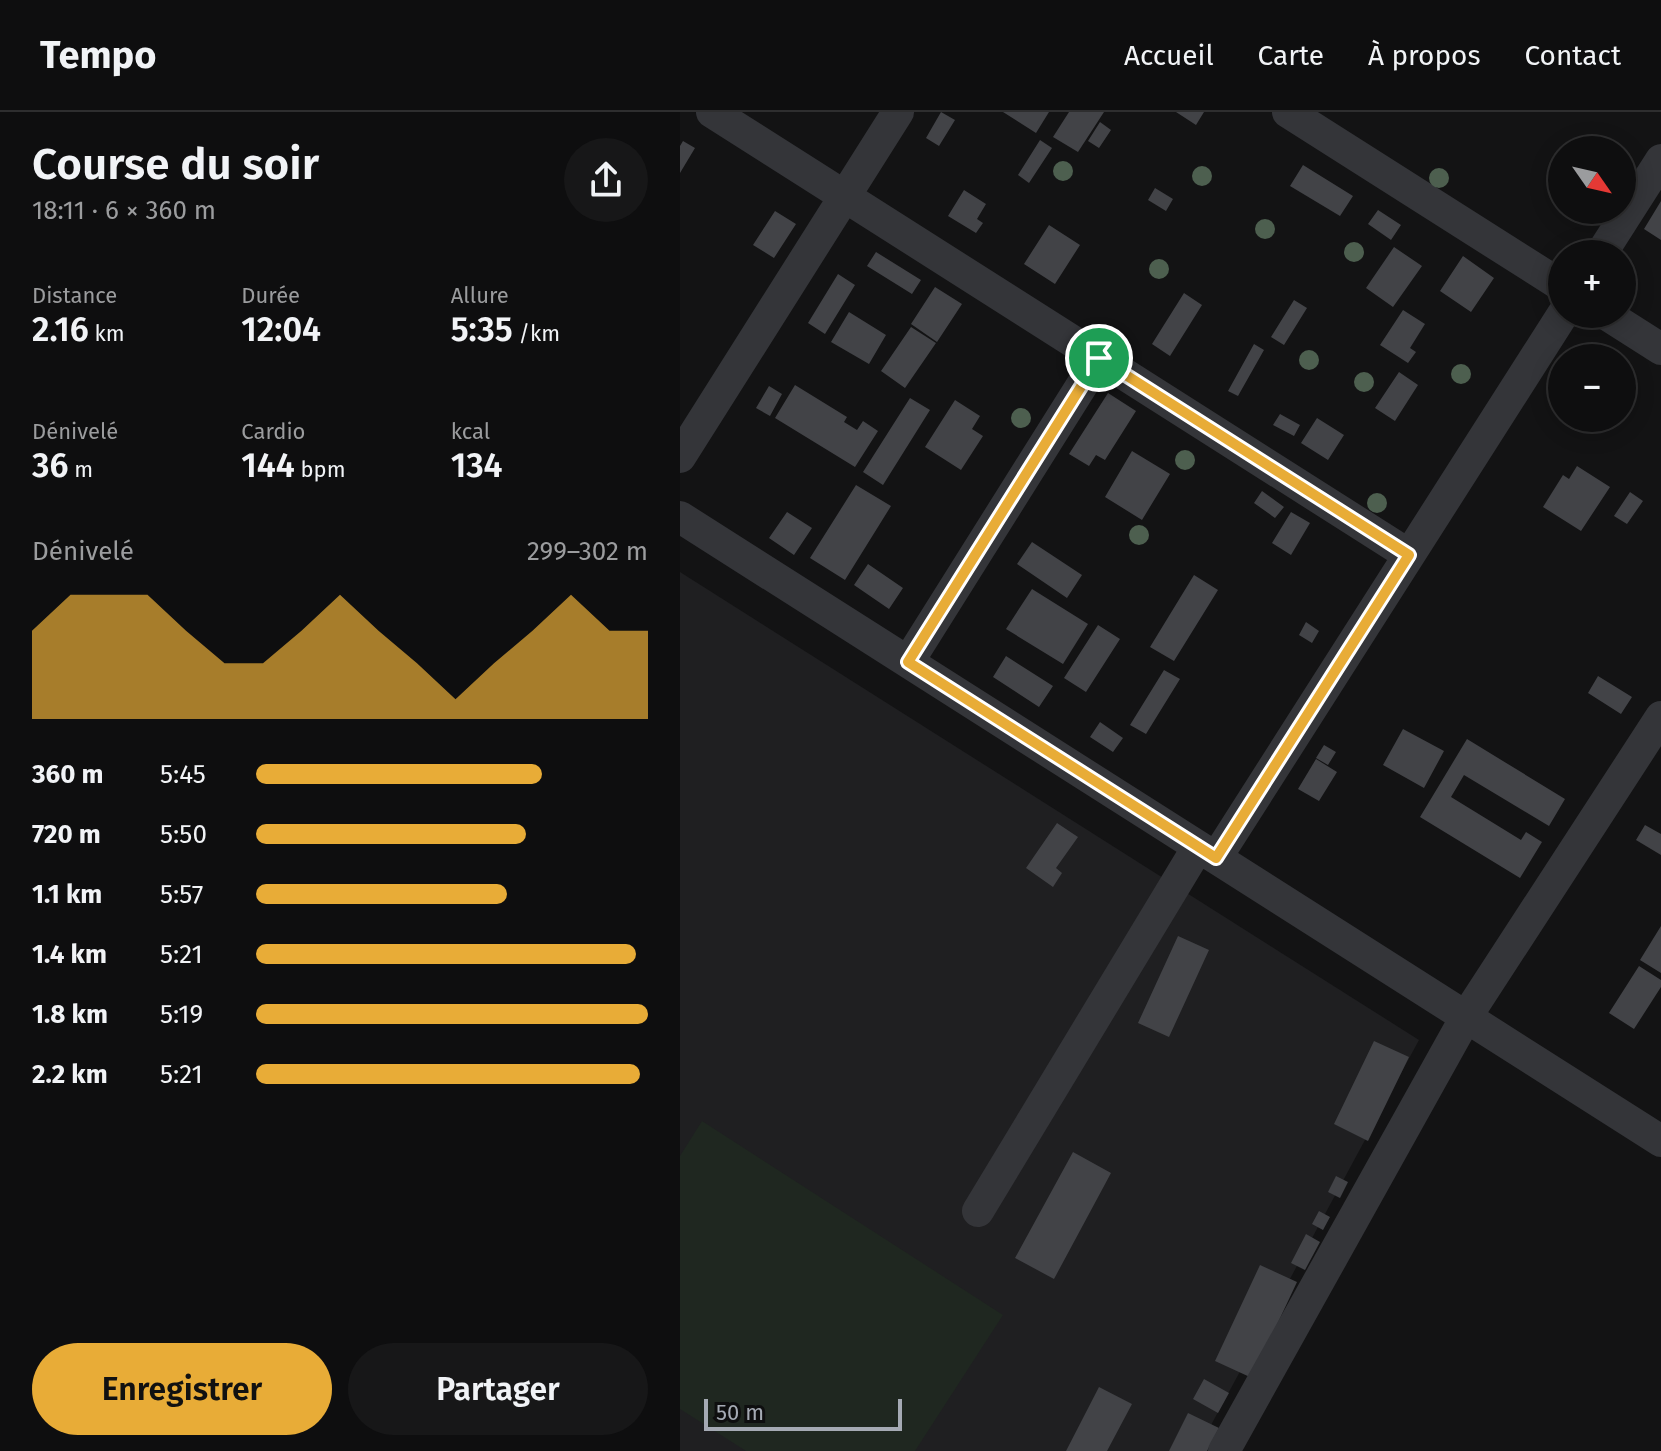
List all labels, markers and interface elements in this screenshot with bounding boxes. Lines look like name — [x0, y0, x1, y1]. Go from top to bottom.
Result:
text: Tempo — [40, 32, 156, 78]
text: Accueil — [1124, 39, 1214, 72]
text: Carte — [1258, 39, 1324, 72]
text: À propos — [1368, 39, 1480, 72]
text: Contact — [1524, 39, 1621, 72]
north arrow — [1548, 136, 1636, 224]
map controls — [1548, 136, 1636, 432]
text: Course du soir — [32, 138, 319, 191]
button: share — [564, 138, 648, 222]
text: 18:11 · 6 × 360 m — [32, 195, 216, 226]
button: + — [1548, 240, 1636, 328]
text: Distance — [32, 282, 117, 309]
text: Durée — [241, 282, 300, 309]
text: Allure — [451, 282, 509, 309]
text: 2.16 — [32, 309, 89, 350]
text: 12:04 — [241, 309, 321, 350]
text: 5:35 — [451, 309, 513, 350]
text: km — [89, 320, 125, 347]
text: /km — [513, 320, 560, 347]
pin — [1065, 324, 1133, 392]
icon: arrive — [1077, 336, 1121, 380]
button: − — [1548, 344, 1636, 432]
text: Dénivelé — [32, 418, 118, 445]
text: Cardio — [241, 418, 305, 445]
text: kcal — [451, 418, 490, 445]
text: 36 — [32, 445, 68, 486]
text: 144 — [241, 445, 295, 486]
text: 134 — [451, 445, 503, 486]
text: m — [68, 456, 93, 483]
text: bpm — [295, 456, 346, 483]
text: Dénivelé — [32, 536, 134, 567]
text: 299–302 m — [527, 536, 648, 567]
text: 360 m — [32, 759, 104, 790]
text: 5:45 — [160, 759, 206, 790]
text: 720 m — [32, 819, 101, 850]
text: 5:50 — [160, 819, 207, 850]
text: 1.1 km — [32, 879, 102, 910]
text: 5:57 — [160, 879, 203, 910]
text: 1.4 km — [32, 939, 107, 970]
text: 5:21 — [160, 939, 203, 970]
text: 1.8 km — [32, 999, 108, 1030]
text: 5:19 — [160, 999, 203, 1030]
text: 2.2 km — [32, 1059, 108, 1090]
text: 5:21 — [160, 1059, 203, 1090]
button: Enregistrer — [32, 1343, 332, 1435]
button: Partager — [348, 1343, 648, 1435]
scale bar — [704, 1395, 902, 1431]
text: 50 m — [716, 1399, 764, 1426]

